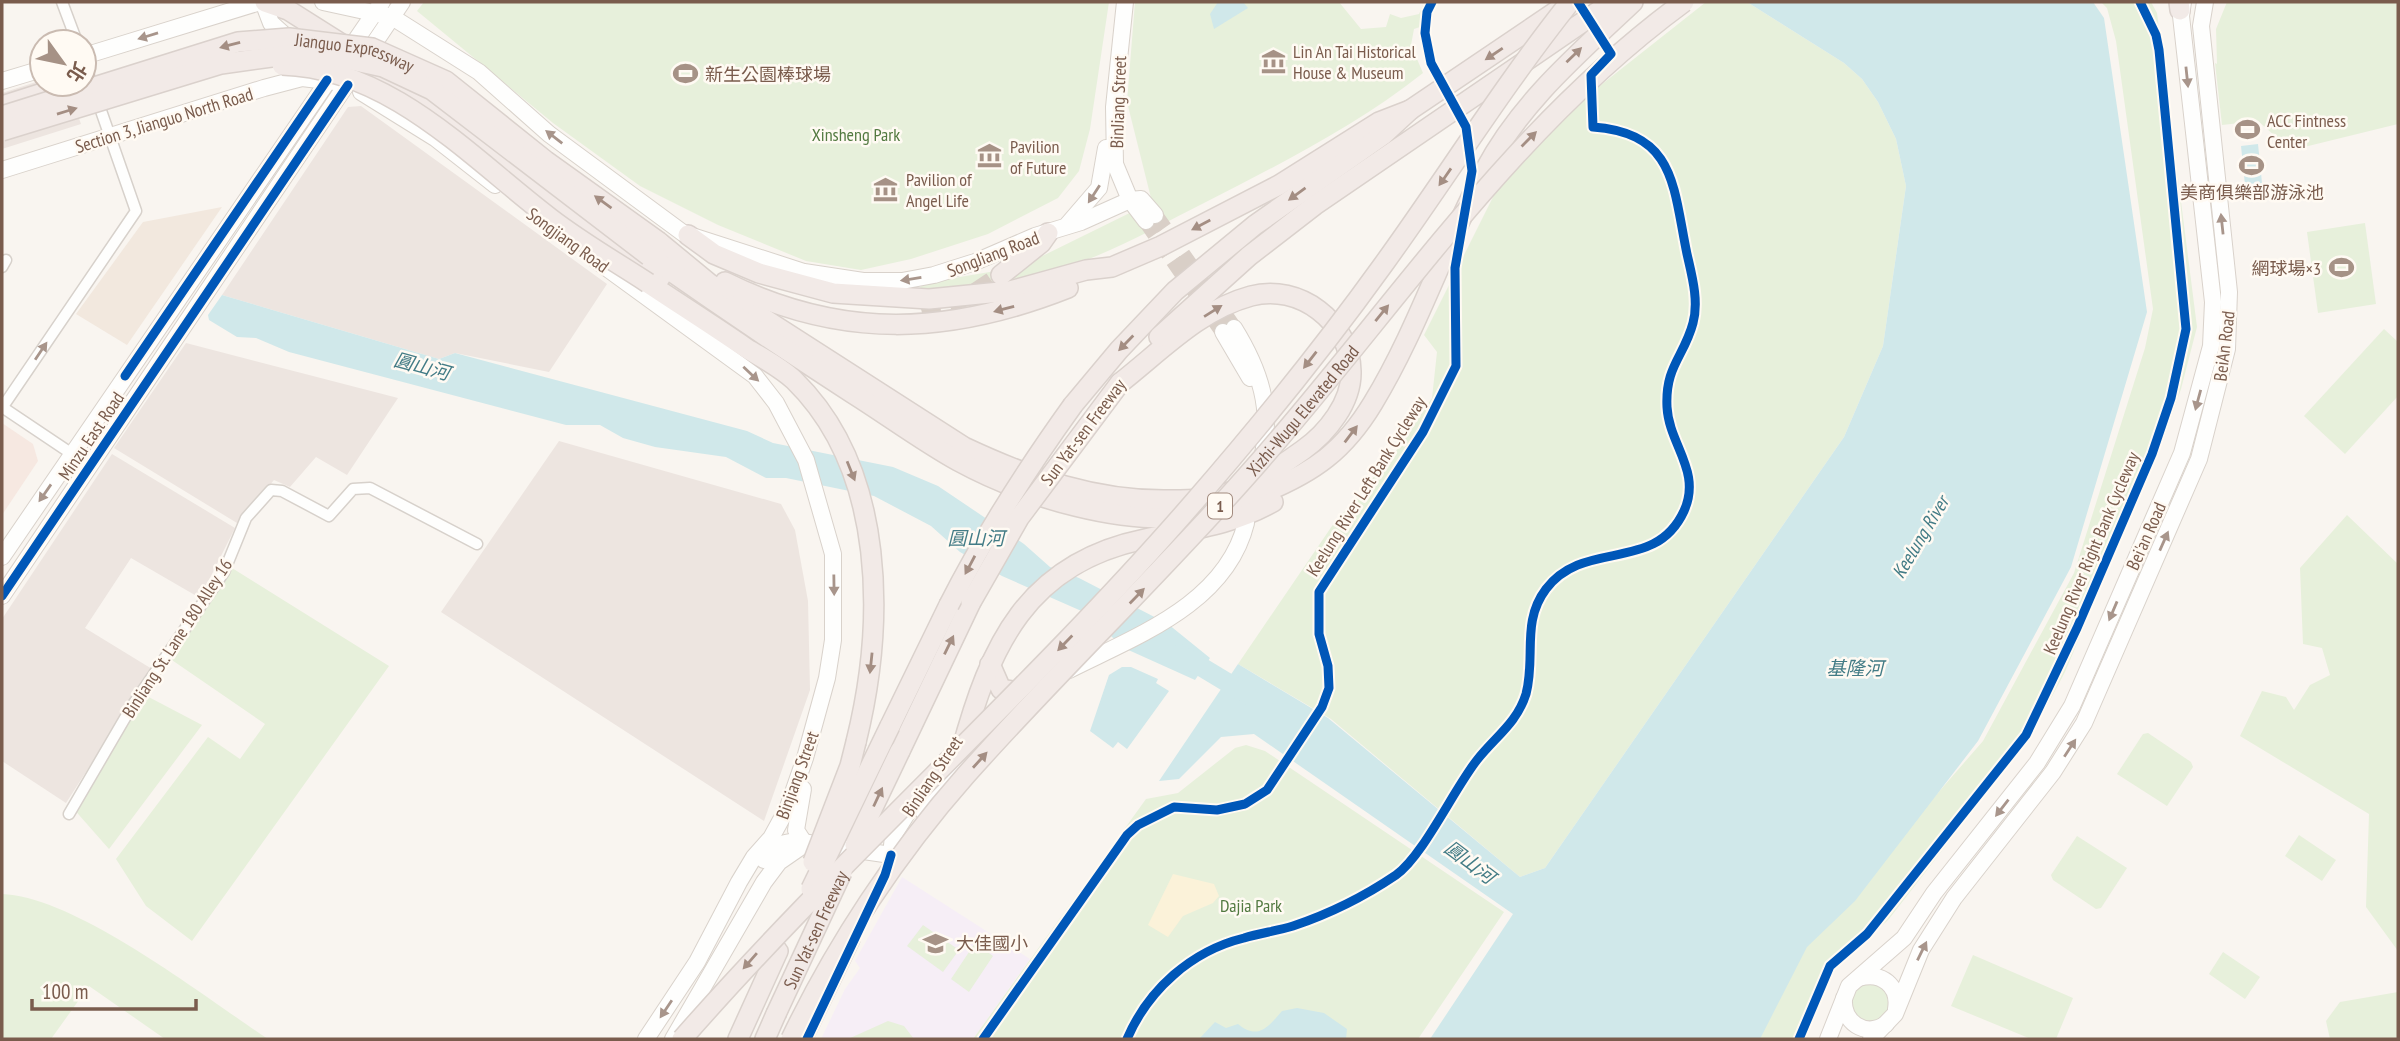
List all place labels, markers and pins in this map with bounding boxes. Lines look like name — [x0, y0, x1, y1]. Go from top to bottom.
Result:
place label: Lin An Tai Historical House & Museum — [1293, 40, 1416, 84]
museum icon: Lin An Tai Historical House & Museum — [1259, 47, 1287, 75]
sports icon: 新生公園棒球場 — [671, 60, 699, 88]
place label: 新生公園棒球場 — [705, 63, 831, 86]
place label: ACC Fintness Center — [2267, 109, 2346, 153]
sports icon: ACC Fintness Center — [2233, 116, 2261, 144]
place label: Pavilion of Future — [1010, 135, 1066, 179]
museum icon: Pavilion of Future — [976, 142, 1004, 170]
sports icon: 美商俱樂部游泳池 — [2238, 151, 2266, 179]
place label: Pavilion of Angel Life — [906, 168, 973, 212]
museum icon: Pavilion of Angel Life — [872, 175, 900, 203]
place label: 美商俱樂部游泳池 — [2180, 181, 2324, 204]
sports icon: 網球場×3 — [2327, 254, 2355, 282]
place label: 網球場×3 — [2251, 257, 2321, 280]
school or university icon: 大佳國小 — [922, 929, 950, 957]
place label: 大佳國小 — [956, 932, 1028, 955]

